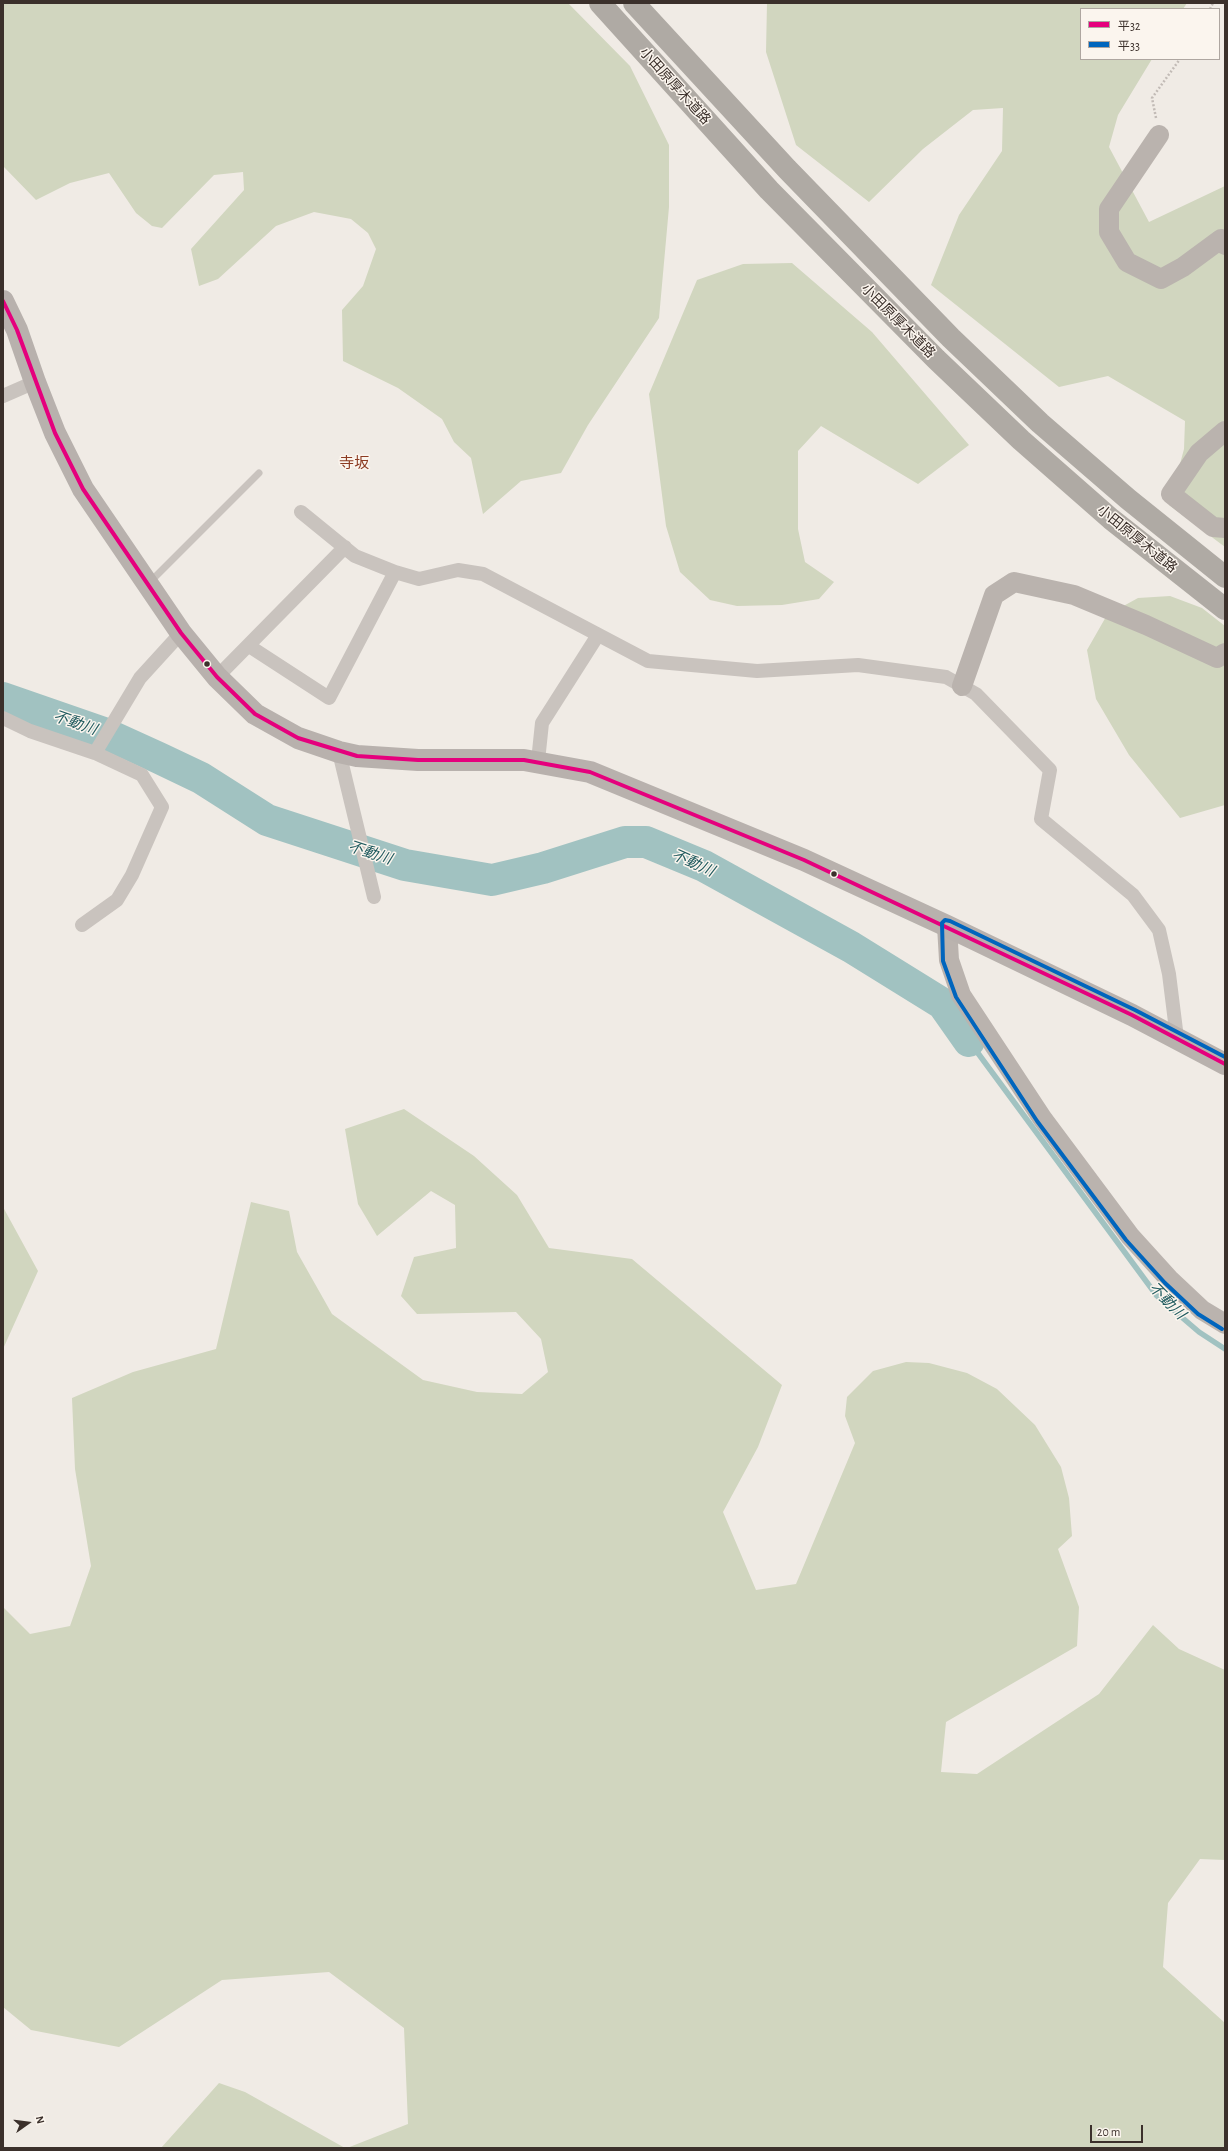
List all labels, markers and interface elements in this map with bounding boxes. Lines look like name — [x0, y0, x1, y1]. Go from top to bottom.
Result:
legend — [1080, 8, 1220, 60]
text: 平32 — [1118, 20, 1140, 32]
text: 平33 — [1118, 40, 1140, 52]
street label: 小田原厚木道路 — [636, 44, 714, 128]
street label: 小田原厚木道路 — [857, 280, 939, 362]
district label: 寺坂 — [339, 454, 369, 472]
street label: 小田原厚木道路 — [1094, 502, 1180, 576]
unlabelled marker — [202, 659, 212, 669]
water label: 不動川 — [51, 707, 99, 739]
water label: 不動川 — [346, 837, 394, 869]
water label: 不動川 — [669, 846, 717, 880]
unlabelled marker — [829, 869, 839, 879]
water label: 不動川 — [1145, 1279, 1189, 1323]
north arrow — [8, 2103, 48, 2143]
text: N — [34, 2115, 46, 2125]
scale bar — [1092, 2117, 1145, 2143]
text: 20 m — [1097, 2126, 1120, 2138]

